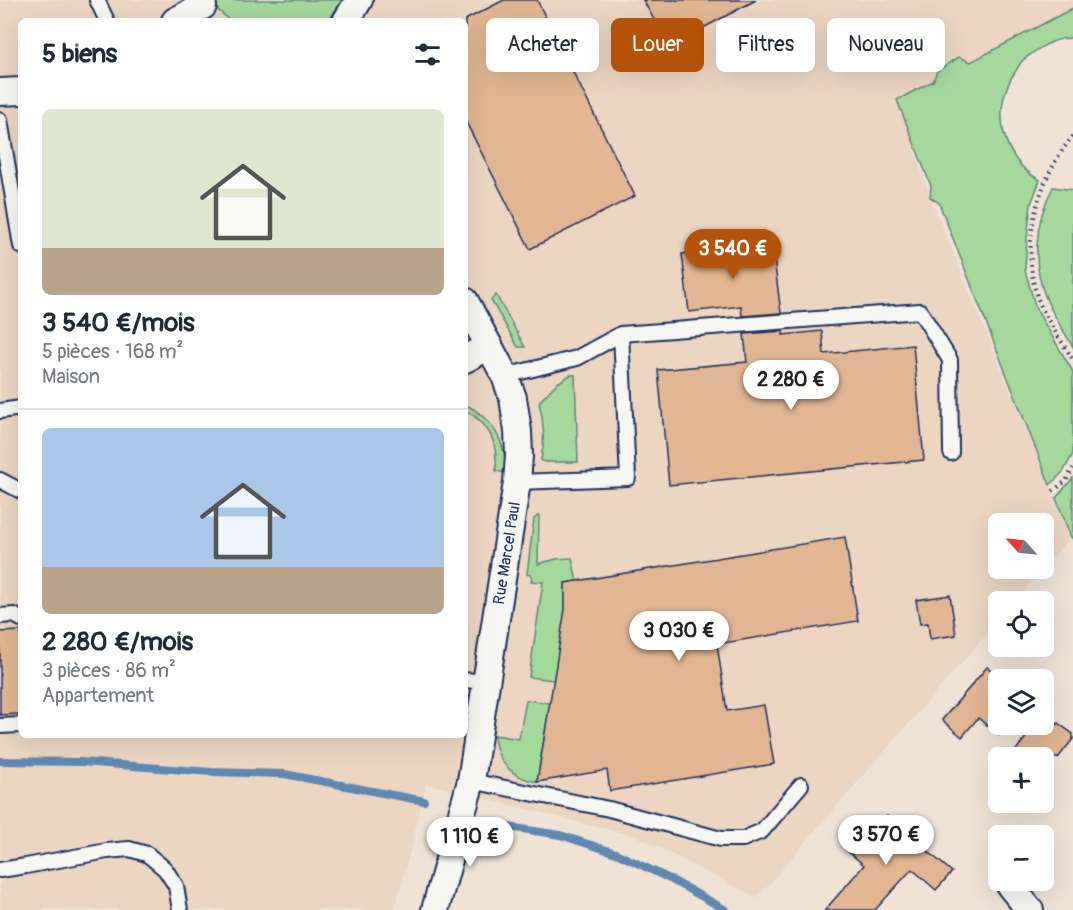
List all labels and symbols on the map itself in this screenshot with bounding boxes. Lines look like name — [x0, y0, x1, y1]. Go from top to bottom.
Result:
pin: 3 540 € — [678, 229, 788, 280]
pin: 2 280 € — [736, 360, 846, 411]
street label: Rue Marcel Paul — [489, 500, 525, 606]
north arrow — [988, 513, 1054, 579]
pin: 3 030 € — [624, 611, 734, 662]
pin: 3 570 € — [831, 815, 941, 866]
pin: 1 110 € — [415, 817, 525, 868]

